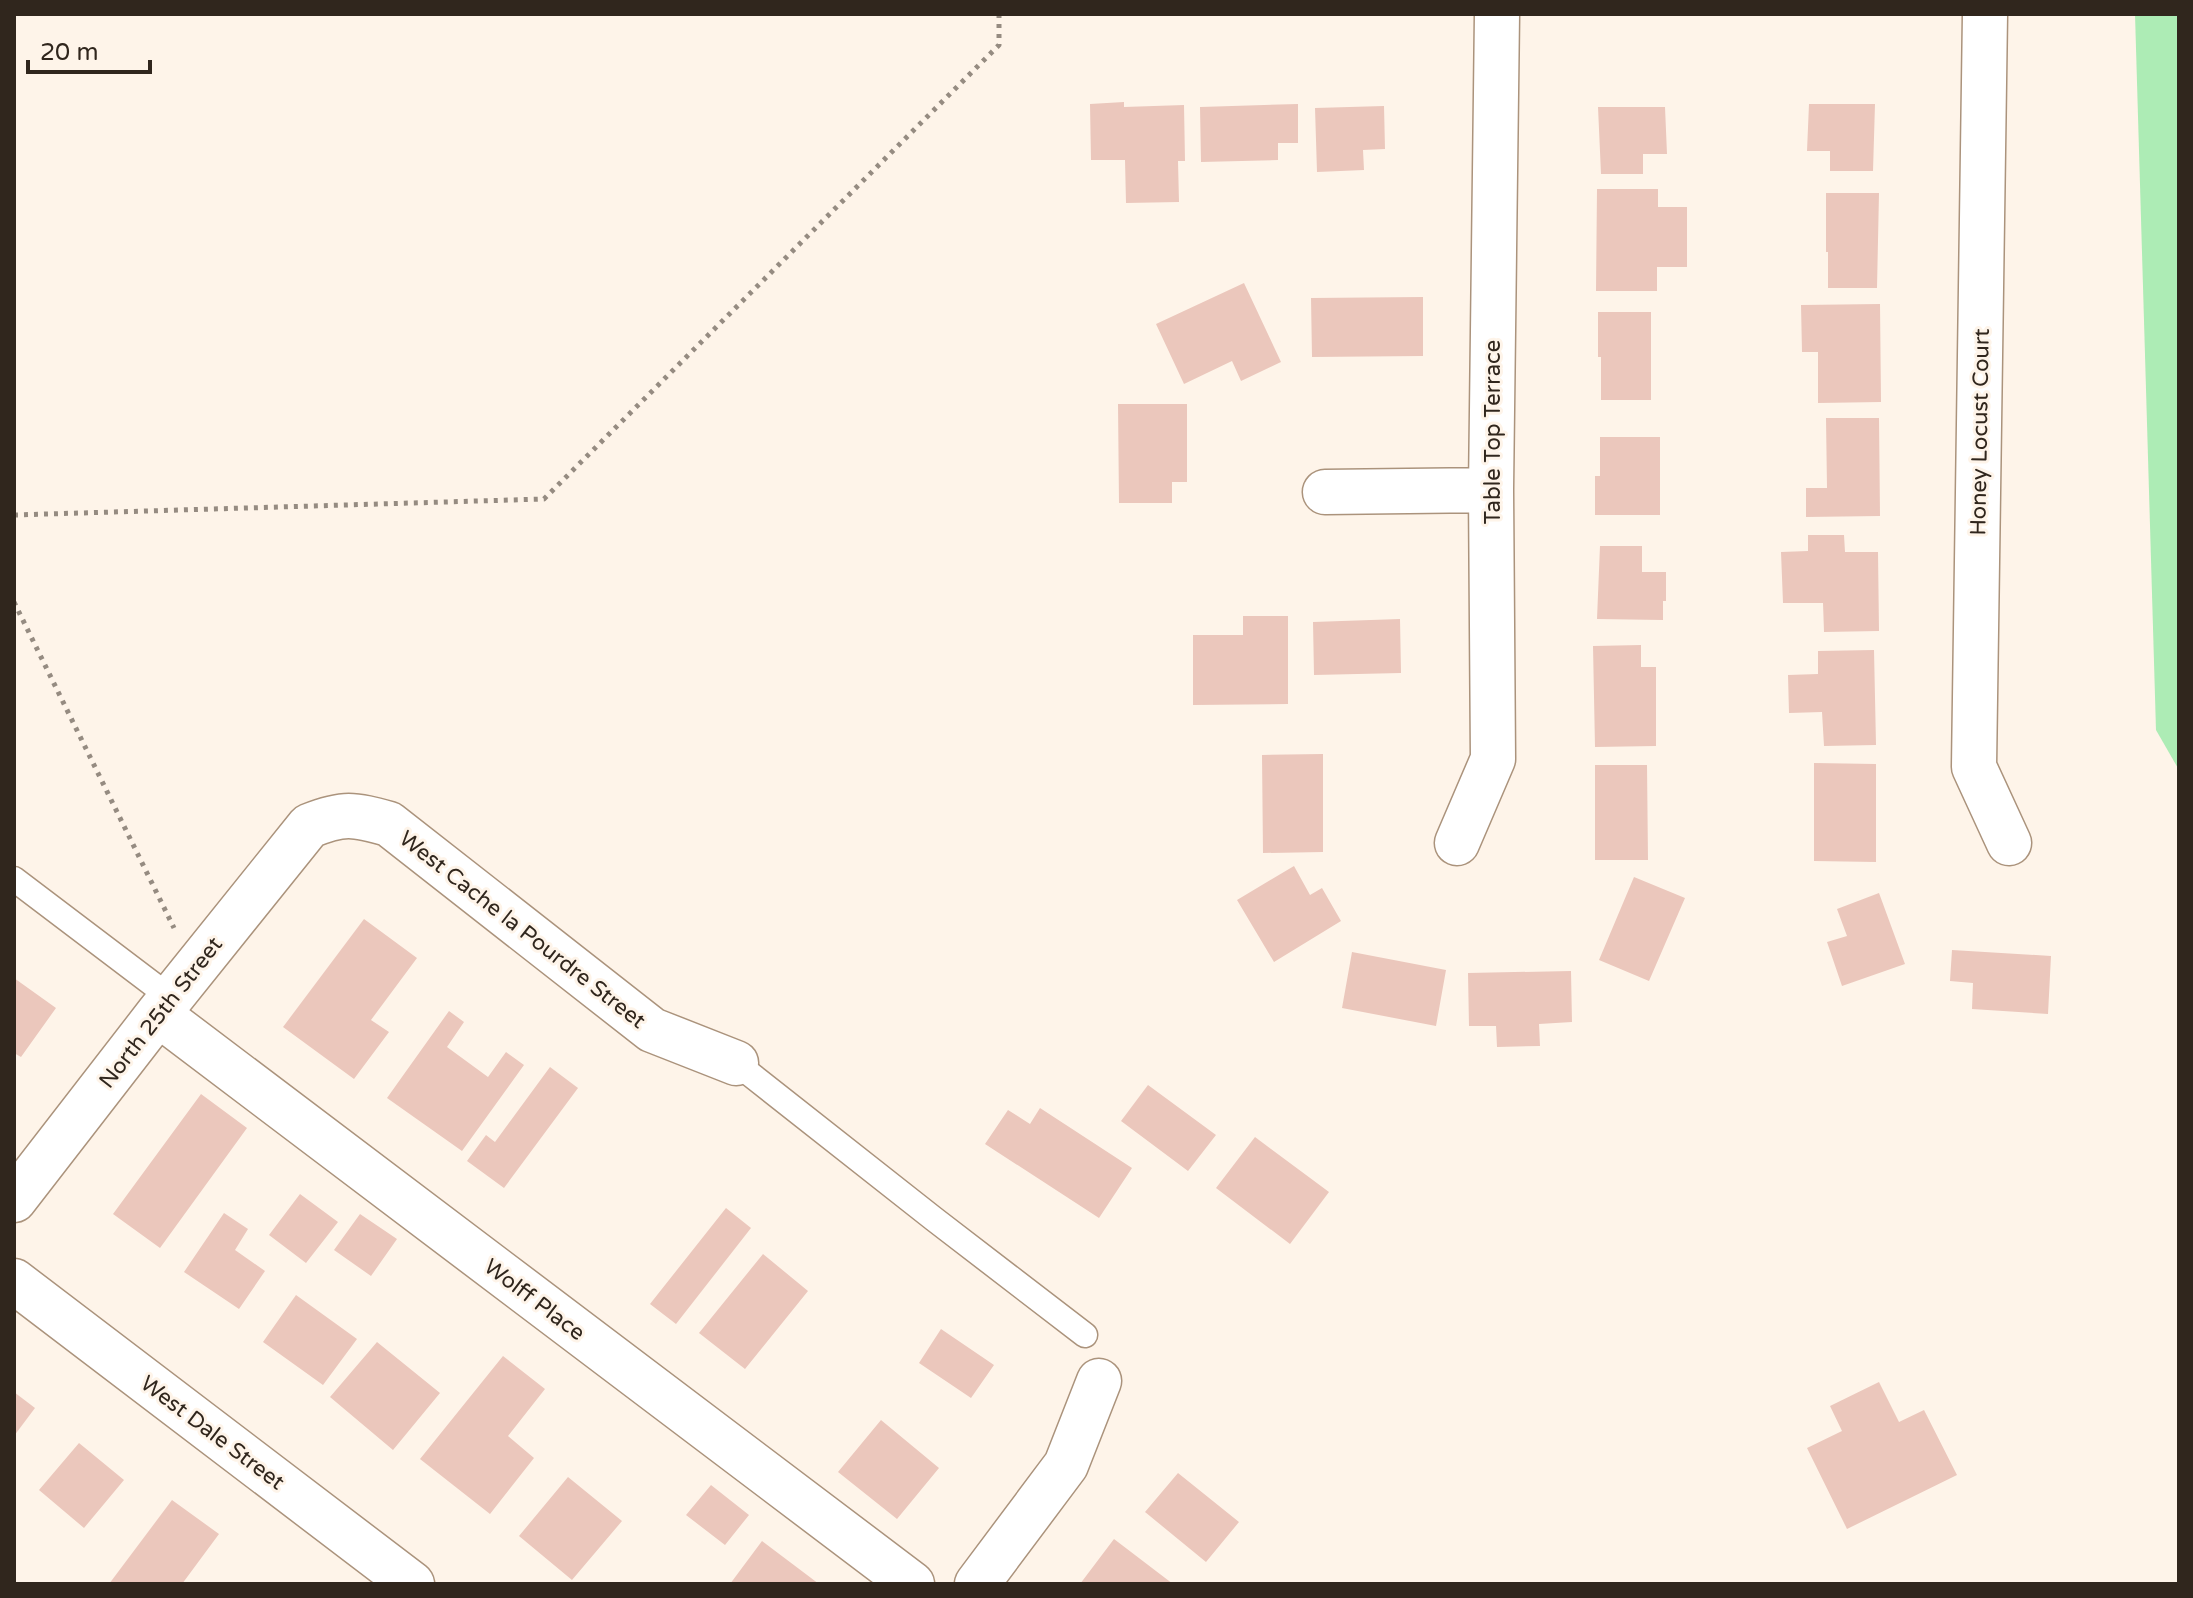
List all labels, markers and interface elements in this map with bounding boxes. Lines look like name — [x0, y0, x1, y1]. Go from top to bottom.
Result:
scale bar — [28, 24, 150, 74]
text: 20 m — [40, 38, 98, 67]
street label: Honey Locust Court — [1965, 328, 1995, 536]
street label: Table Top Terrace — [1480, 340, 1506, 524]
street label: West Cache la Pourdre Street — [394, 826, 651, 1034]
street label: North 25th Street — [94, 932, 228, 1093]
street label: Wolff Place — [479, 1253, 590, 1346]
street label: West Dale Street — [135, 1370, 290, 1495]

